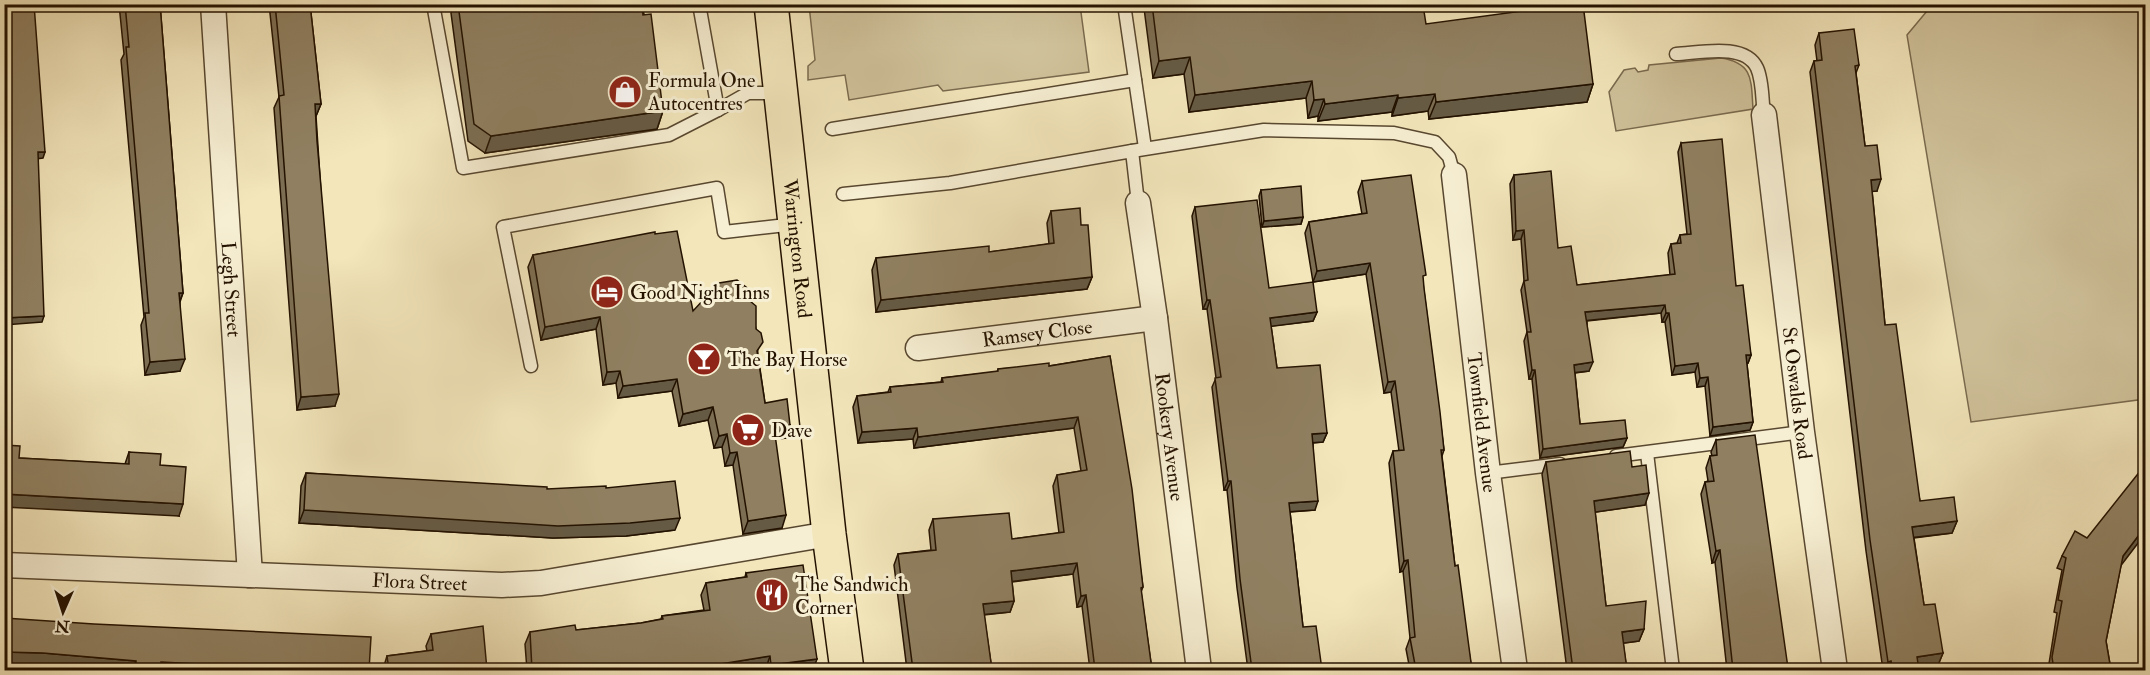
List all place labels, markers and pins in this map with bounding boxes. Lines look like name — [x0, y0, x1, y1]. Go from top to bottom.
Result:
place label: Formula One Autocentres — [647, 68, 755, 116]
shop icon: Formula One Autocentres — [607, 74, 643, 110]
hotel icon: Good Night Inns — [589, 274, 625, 310]
place label: Good Night Inns — [630, 280, 770, 305]
bar icon: The Bay Horse — [686, 341, 722, 377]
place label: The Bay Horse — [727, 347, 847, 372]
supermarket icon: Dave — [730, 412, 766, 448]
place label: Dave — [771, 418, 812, 443]
place label: The Sandwich Corner — [795, 572, 909, 620]
restaurant icon: The Sandwich Corner — [754, 577, 790, 613]

